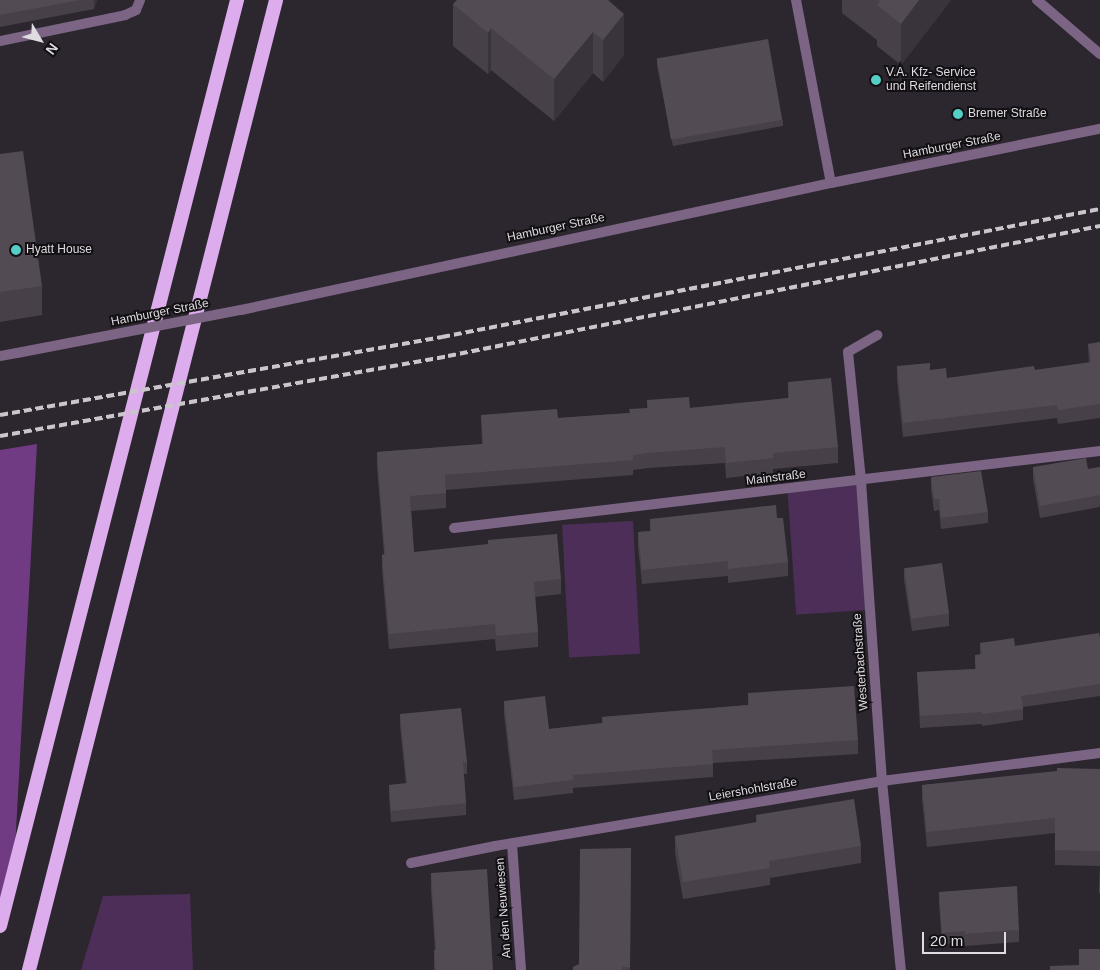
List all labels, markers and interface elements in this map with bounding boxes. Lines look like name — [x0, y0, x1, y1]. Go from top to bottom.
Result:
north arrow — [15, 15, 65, 65]
text: N — [43, 40, 61, 58]
place label: V.A. Kfz- Service und Reifendienst — [886, 66, 976, 94]
marker: V.A. Kfz- Service und Reifendienst — [870, 74, 882, 86]
place label: Bremer Straße — [968, 107, 1047, 121]
marker: Bremer Straße — [952, 108, 964, 120]
street label: Hamburger Straße — [902, 129, 1002, 163]
street label: Hamburger Straße — [506, 211, 606, 245]
place label: Hyatt House — [26, 243, 92, 257]
marker: Hyatt House — [10, 244, 22, 256]
street label: Hamburger Straße — [110, 296, 210, 330]
street label: Mainstraße — [745, 467, 807, 489]
street label: Westerbachstraße — [850, 613, 872, 711]
street label: Leiershohlstraße — [708, 775, 798, 805]
street label: An den Neuwiesen — [493, 857, 515, 959]
scale bar — [925, 922, 1009, 954]
text: 20 m — [930, 932, 963, 949]

